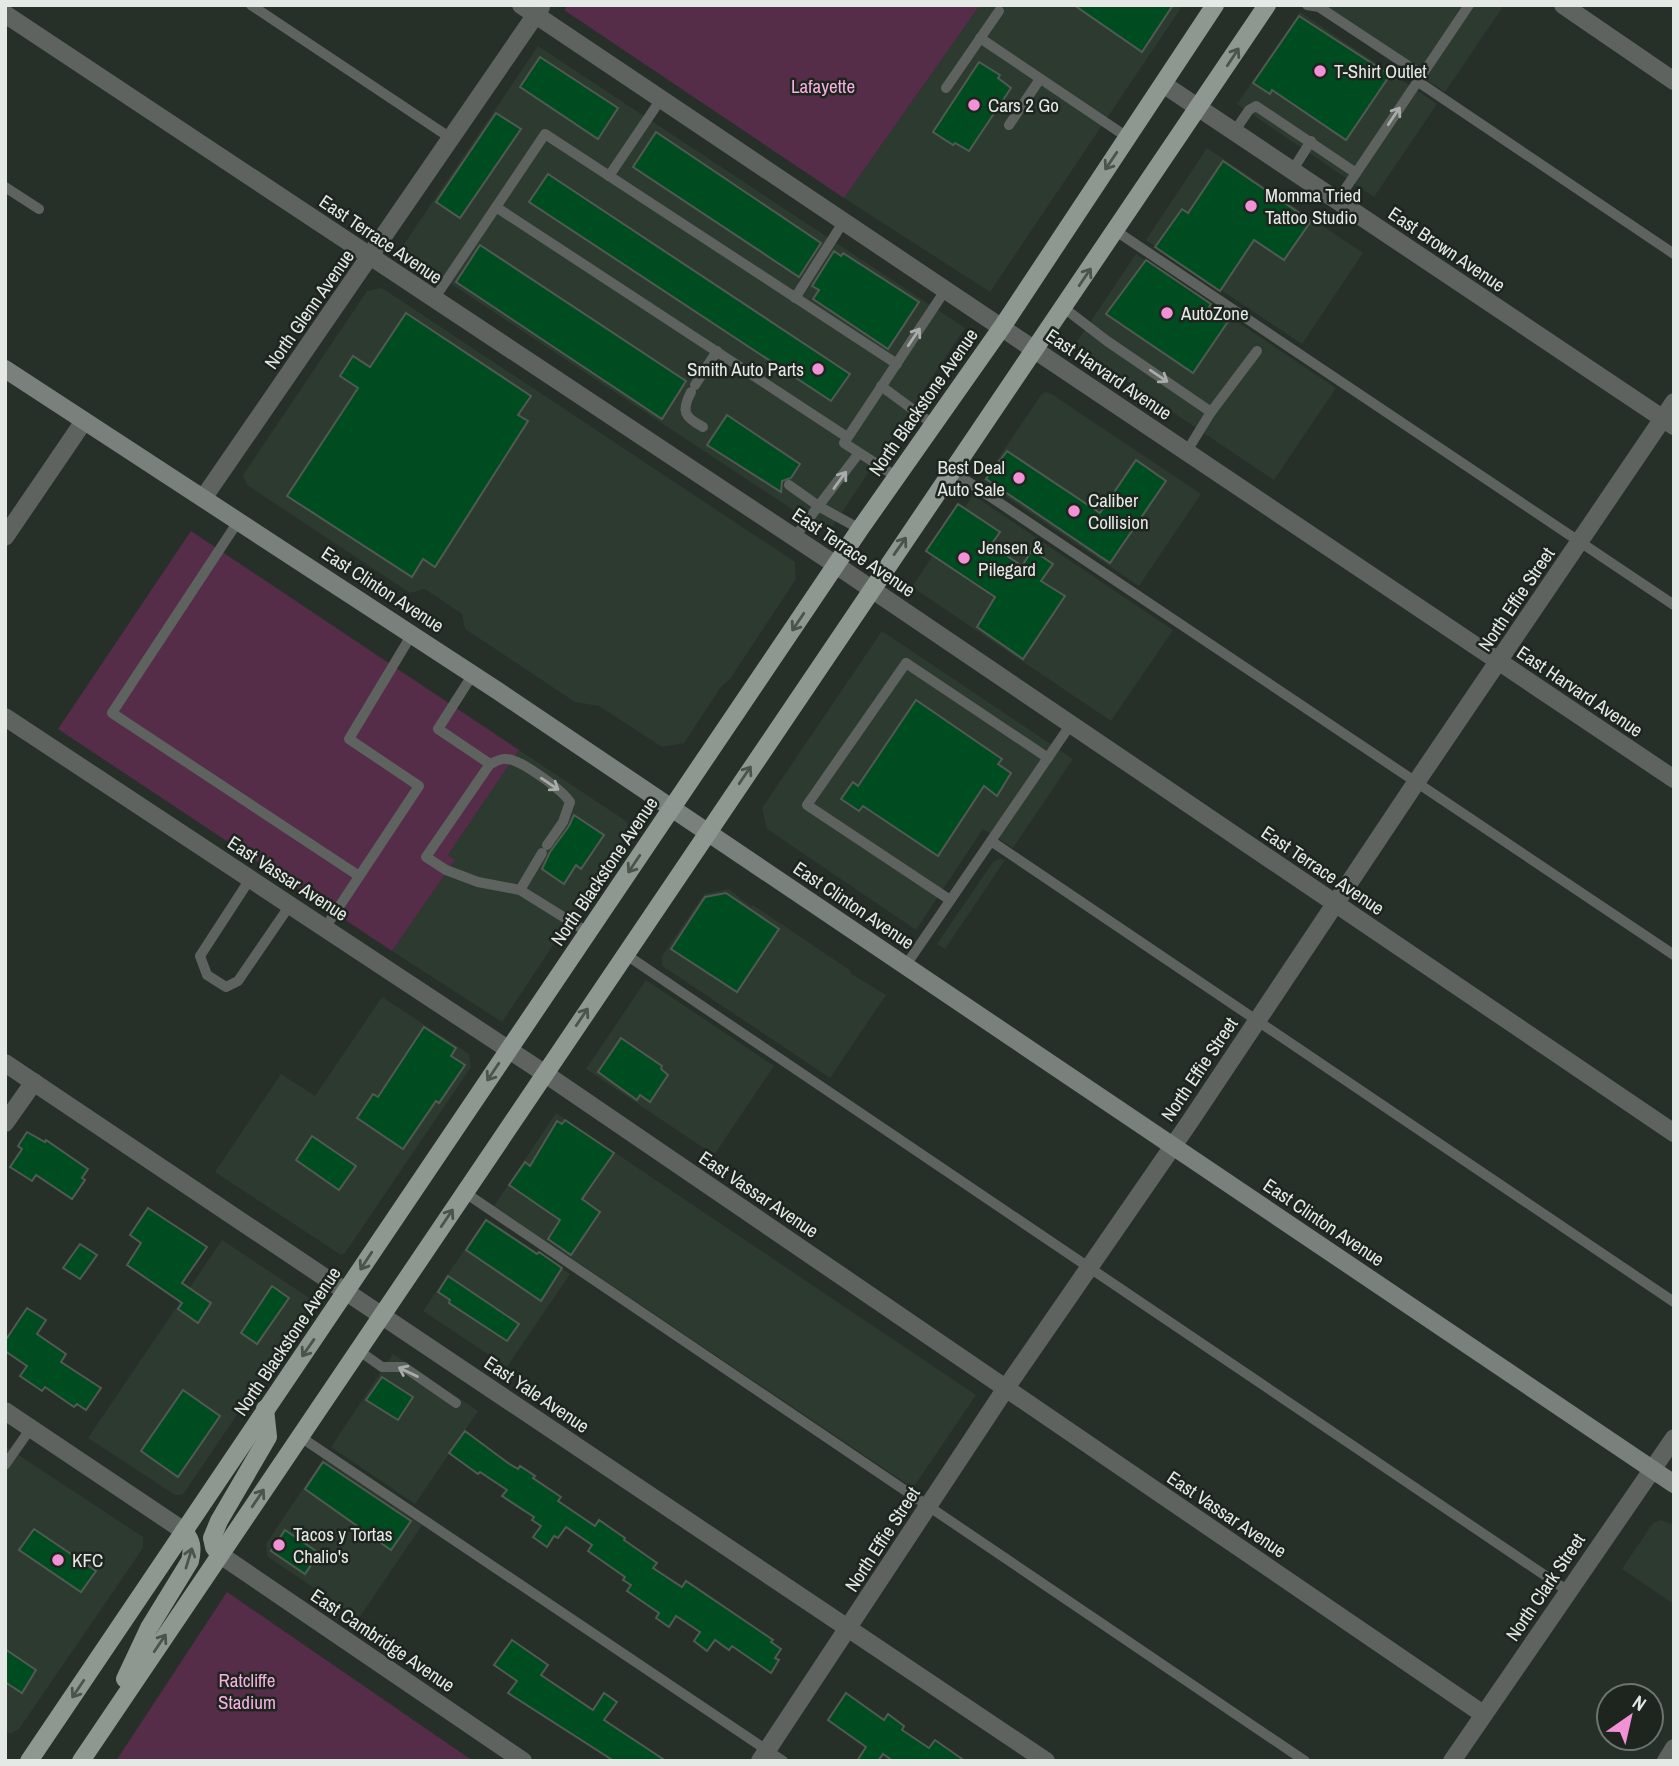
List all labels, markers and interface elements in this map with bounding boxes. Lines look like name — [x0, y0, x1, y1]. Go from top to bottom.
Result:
one-way arrow — [1226, 48, 1240, 67]
place label: T-Shirt Outlet — [1334, 58, 1427, 84]
marker: T-Shirt Outlet — [1312, 63, 1328, 79]
park label: Lafayette — [791, 73, 855, 99]
place label: Cars 2 Go — [988, 92, 1059, 118]
marker: Cars 2 Go — [966, 97, 982, 113]
one-way arrow — [1387, 107, 1401, 127]
one-way arrow — [1104, 151, 1119, 170]
place label: Momma Tried Tattoo Studio — [1265, 182, 1361, 230]
street label: East Terrace Avenue — [314, 188, 448, 290]
marker: Momma Tried Tattoo Studio — [1243, 198, 1259, 214]
street label: East Brown Avenue — [1383, 200, 1511, 298]
street label: North Glenn Avenue — [258, 244, 360, 374]
one-way arrow — [1078, 268, 1092, 288]
place label: AutoZone — [1180, 300, 1249, 326]
marker: AutoZone — [1159, 305, 1175, 321]
street label: East Harvard Avenue — [1041, 322, 1177, 426]
street label: North Blackstone Avenue — [862, 323, 984, 481]
one-way arrow — [907, 328, 921, 347]
place label: Smith Auto Parts — [687, 356, 804, 382]
marker: Smith Auto Parts — [810, 361, 826, 377]
one-way arrow — [1149, 369, 1168, 384]
place label: Best Deal Auto Sale — [936, 454, 1005, 502]
marker: Best Deal Auto Sale — [1011, 470, 1027, 486]
one-way arrow — [832, 471, 847, 490]
place label: Caliber Collision — [1088, 487, 1149, 535]
street label: East Terrace Avenue — [787, 501, 921, 603]
marker: Caliber Collision — [1066, 503, 1082, 519]
place label: Jensen & Pilegard — [978, 534, 1044, 582]
one-way arrow — [893, 537, 907, 556]
street label: East Clinton Avenue — [317, 540, 449, 638]
street label: North Effie Street — [1472, 541, 1561, 656]
marker: Jensen & Pilegard — [956, 550, 972, 566]
one-way arrow — [790, 612, 805, 631]
street label: East Harvard Avenue — [1512, 639, 1648, 743]
one-way arrow — [739, 765, 753, 785]
one-way arrow — [540, 777, 560, 791]
street label: North Blackstone Avenue — [544, 791, 664, 951]
street label: East Terrace Avenue — [1256, 819, 1390, 921]
street label: East Vassar Avenue — [223, 829, 353, 927]
one-way arrow — [627, 854, 642, 873]
street label: East Clinton Avenue — [788, 855, 920, 955]
one-way arrow — [575, 1007, 589, 1027]
street label: North Effie Street — [1155, 1011, 1244, 1126]
one-way arrow — [485, 1062, 499, 1082]
street label: East Vassar Avenue — [694, 1144, 824, 1244]
street label: East Clinton Avenue — [1258, 1172, 1390, 1272]
one-way arrow — [440, 1208, 454, 1228]
one-way arrow — [359, 1251, 373, 1271]
street label: North Blackstone Avenue — [227, 1261, 347, 1421]
one-way arrow — [301, 1338, 315, 1357]
street label: East Yale Avenue — [479, 1349, 595, 1439]
one-way arrow — [398, 1365, 419, 1378]
street label: East Vassar Avenue — [1162, 1464, 1292, 1564]
street label: North Effie Street — [838, 1481, 926, 1596]
one-way arrow — [251, 1489, 265, 1509]
place label: Tacos y Tortas Chalio's — [293, 1521, 393, 1569]
street label: North Clark Street — [1499, 1527, 1591, 1646]
marker: Tacos y Tortas Chalio's — [271, 1537, 287, 1553]
place label: KFC — [72, 1547, 103, 1573]
one-way arrow — [183, 1547, 196, 1569]
marker: KFC — [50, 1552, 66, 1568]
street label: East Cambridge Avenue — [306, 1582, 460, 1698]
one-way arrow — [153, 1634, 167, 1653]
park label: Ratcliffe Stadium — [218, 1667, 276, 1715]
one-way arrow — [71, 1679, 85, 1698]
north arrow — [1595, 1682, 1665, 1752]
text: N — [1628, 1689, 1651, 1717]

